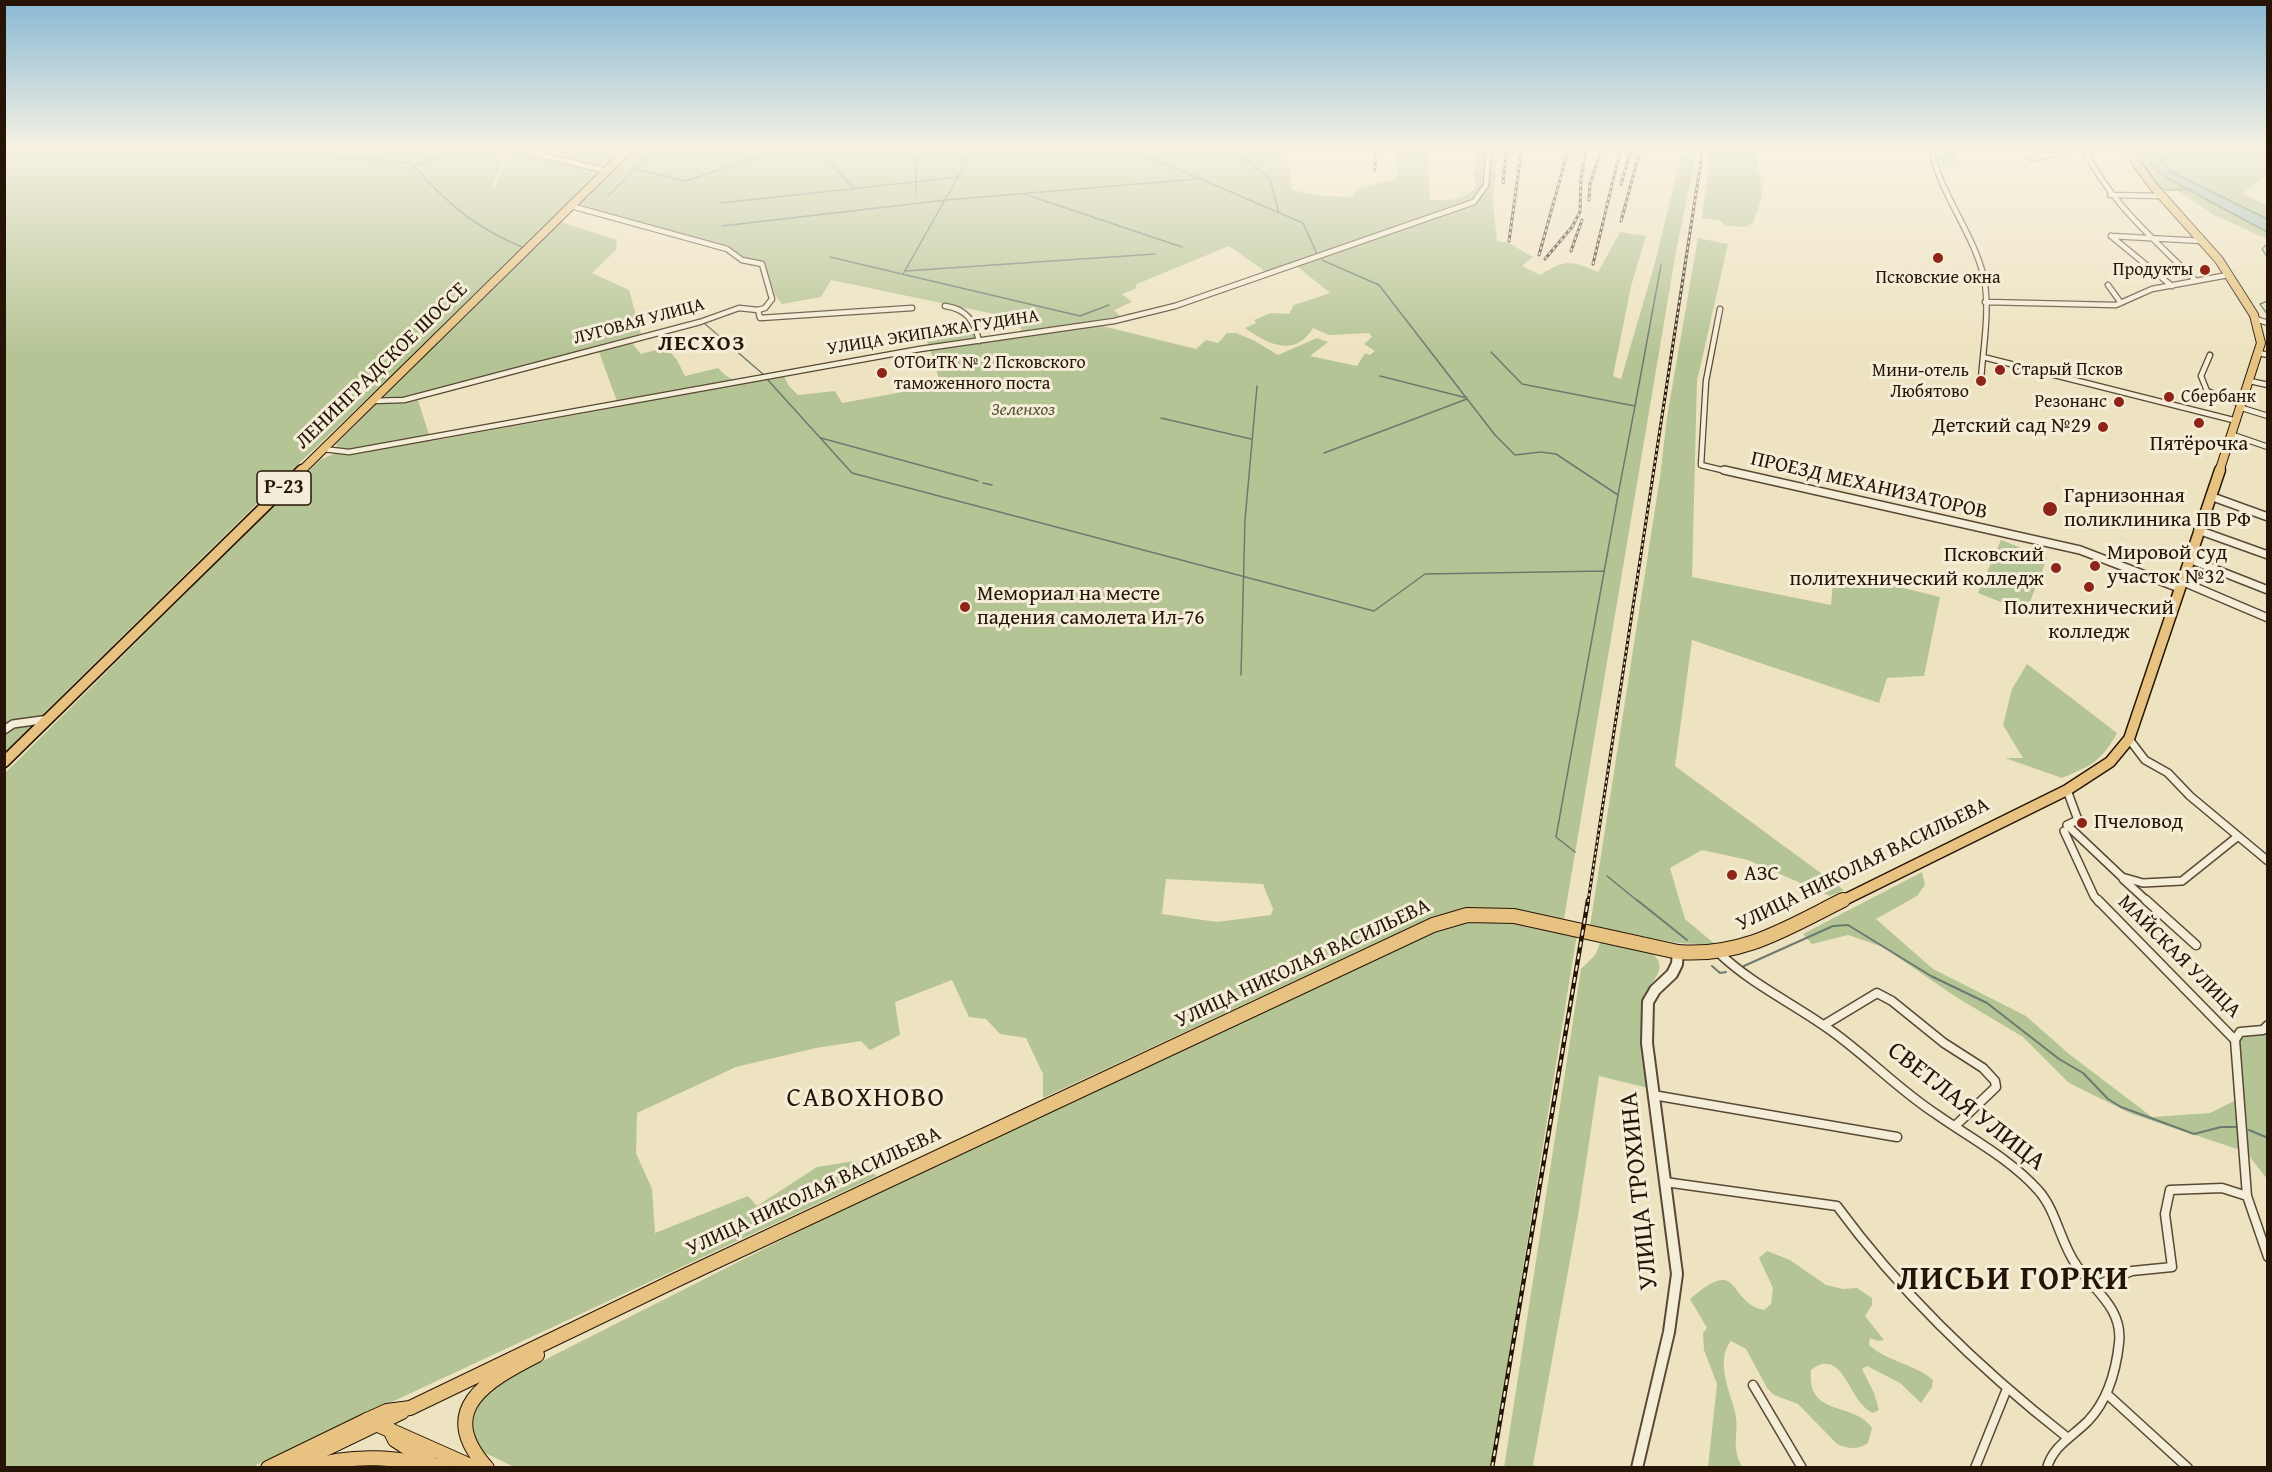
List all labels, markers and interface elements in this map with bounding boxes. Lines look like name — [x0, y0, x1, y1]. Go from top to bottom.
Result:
marker: Псковские окна — [1931, 251, 1945, 265]
place label: Продукты — [2113, 259, 2193, 281]
marker: Продукты — [2198, 263, 2212, 277]
place label: Псковские окна — [1875, 267, 2001, 289]
street label: ЛЕНИНГРАДСКОЕ ШОССЕ — [291, 277, 473, 455]
street label: ЛУГОВАЯ УЛИЦА — [571, 294, 707, 350]
street label: УЛИЦА ЭКИПАЖА ГУДИНА — [826, 306, 1040, 360]
district label: ЛЕСХОЗ — [658, 331, 746, 357]
place label: ОТОиТК № 2 Псковского таможенного поста — [894, 352, 1086, 394]
place label: Старый Псков — [2012, 359, 2123, 381]
place label: Мини-отель Любятово — [1872, 360, 1969, 403]
marker: Старый Псков — [1993, 363, 2007, 377]
marker: ОТОиТК № 2 Псковского таможенного поста — [875, 366, 889, 380]
marker: Мини-отель Любятово — [1974, 374, 1988, 388]
place label: Сбербанк — [2181, 386, 2256, 408]
marker: Сбербанк — [2162, 390, 2176, 404]
place label: Резонанс — [2034, 391, 2107, 413]
marker: Резонанс — [2112, 395, 2126, 409]
park label: Зеленхоз — [991, 399, 1055, 421]
place label: Детский сад №29 — [1932, 414, 2091, 440]
marker: Пятёрочка — [2192, 416, 2206, 430]
marker: Детский сад №29 — [2096, 420, 2110, 434]
place label: Пятёрочка — [2150, 432, 2248, 458]
street label: ПРОЕЗД МЕХАНИЗАТОРОВ — [1748, 446, 1990, 526]
road number: Р-23 — [257, 471, 311, 505]
place label: Гарнизонная поликлиника ПВ РФ — [2064, 484, 2251, 534]
marker: Гарнизонная поликлиника ПВ РФ — [2041, 500, 2059, 518]
place label: Мировой суд участок №32 — [2107, 541, 2228, 591]
place label: Псковский политехнический колледж — [1790, 543, 2044, 593]
marker: Мировой суд участок №32 — [2088, 559, 2102, 573]
marker: Псковский политехнический колледж — [2049, 561, 2063, 575]
marker: Политехнический колледж — [2082, 580, 2096, 594]
place label: Мемориал на месте падения самолета Ил-76 — [977, 582, 1204, 632]
place label: Политехнический колледж — [2004, 596, 2174, 646]
marker: Мемориал на месте падения самолета Ил-76 — [958, 600, 972, 614]
street label: УЛИЦА НИКОЛАЯ ВАСИЛЬЕВА — [1732, 793, 1994, 937]
place label: Пчеловод — [2094, 810, 2183, 836]
marker: Пчеловод — [2075, 816, 2089, 830]
place label: АЗС — [1744, 862, 1779, 888]
marker: АЗС — [1725, 868, 1739, 882]
street label: МАЙСКАЯ УЛИЦА — [2112, 890, 2246, 1024]
street label: УЛИЦА НИКОЛАЯ ВАСИЛЬЕВА — [1171, 894, 1435, 1034]
street label: СВЕТЛАЯ УЛИЦА — [1881, 1036, 2051, 1178]
district label: САВОХНОВО — [787, 1083, 945, 1115]
street label: УЛИЦА ТРОХИНА — [1614, 1090, 1666, 1292]
street label: УЛИЦА НИКОЛАЯ ВАСИЛЬЕВА — [682, 1122, 946, 1262]
district label: ЛИСЬИ ГОРКИ — [1896, 1261, 2130, 1301]

